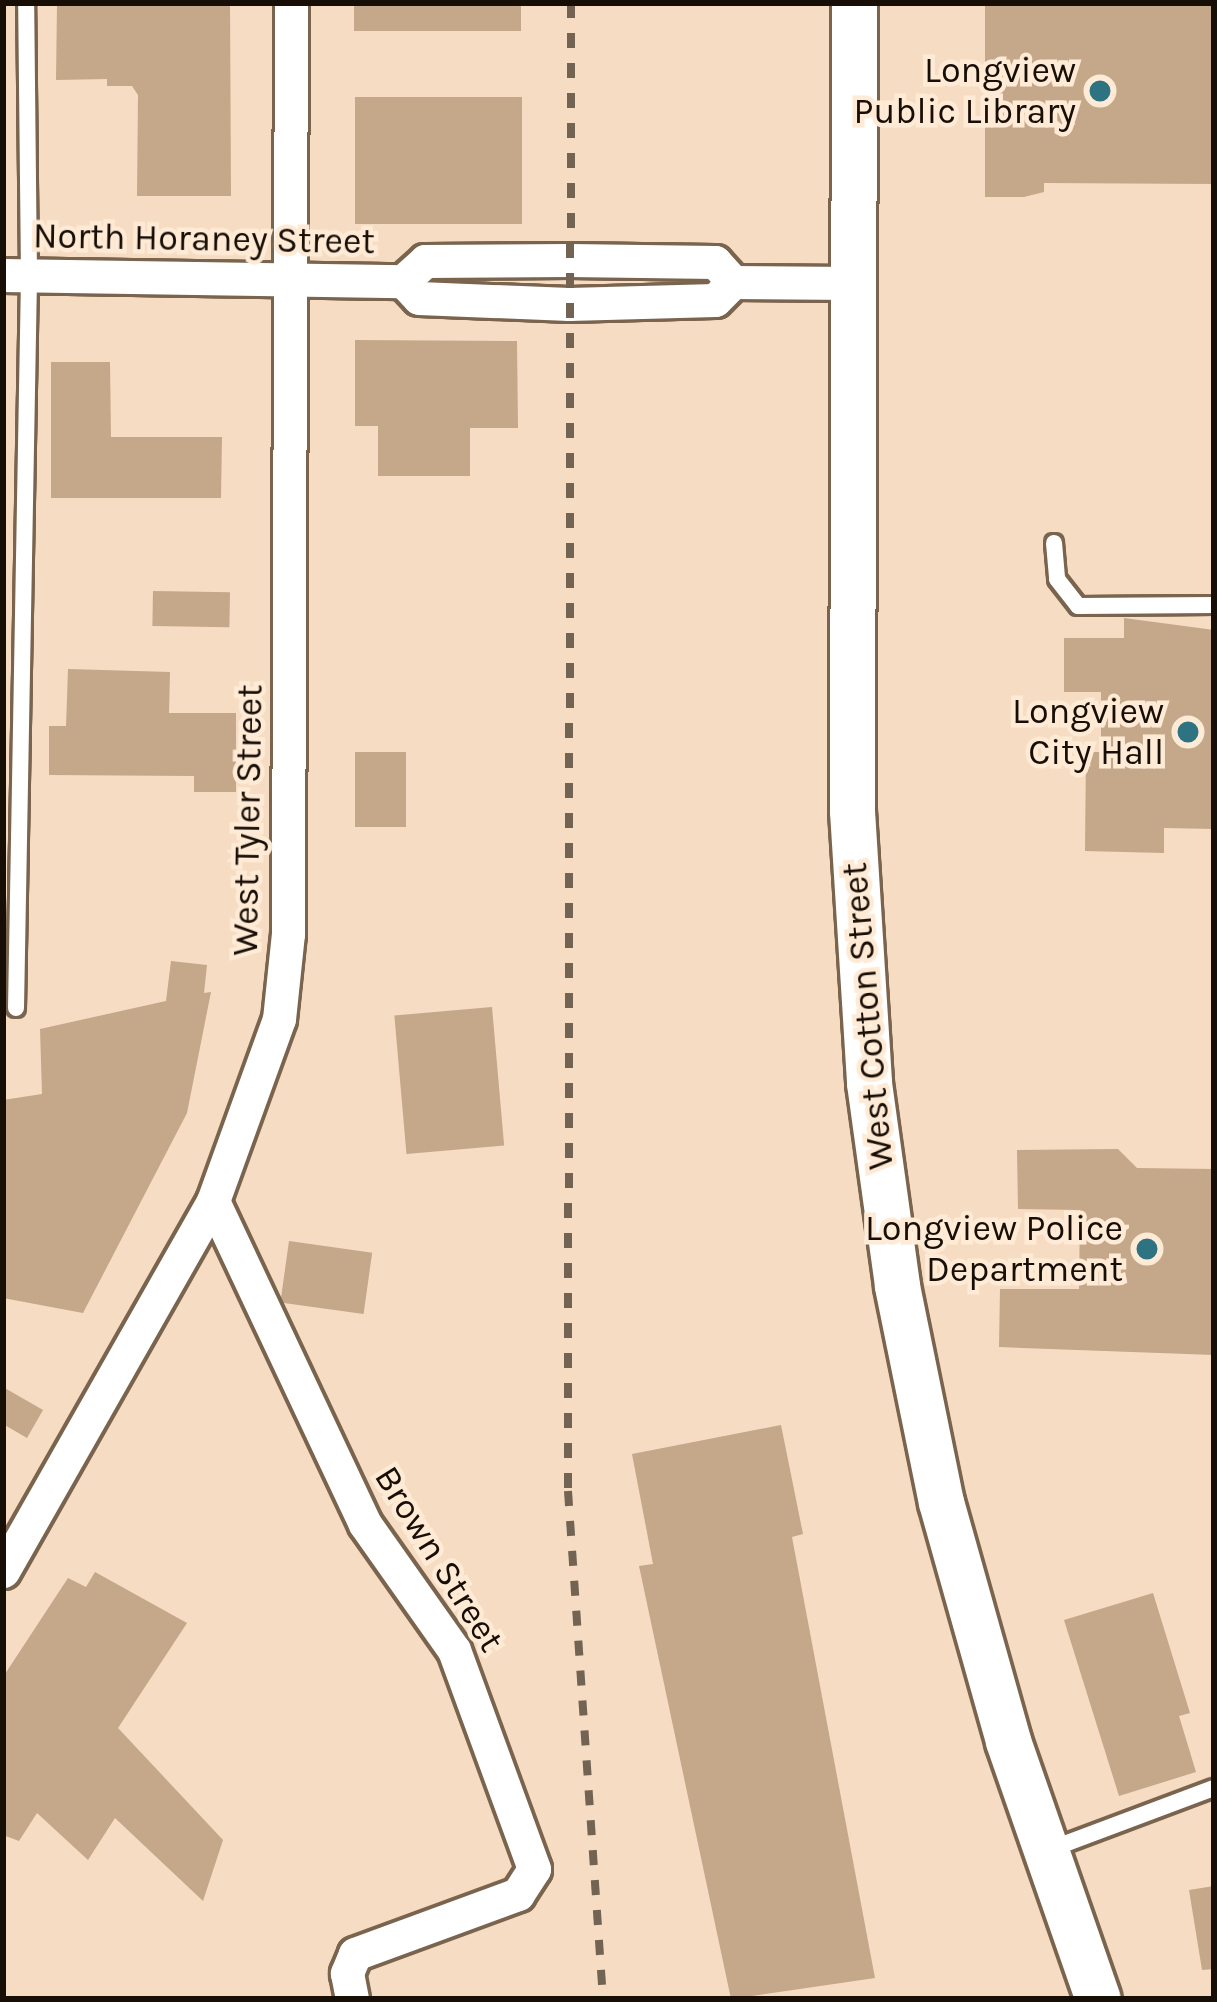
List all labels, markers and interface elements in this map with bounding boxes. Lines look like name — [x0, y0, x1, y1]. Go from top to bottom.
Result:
place label: Longview Public Library — [854, 48, 1076, 133]
marker: Longview Public Library — [1087, 78, 1113, 104]
street label: North Horaney Street — [33, 214, 375, 264]
street label: West Tyler Street — [224, 684, 272, 956]
place label: Longview City Hall — [1012, 689, 1164, 774]
marker: Longview City Hall — [1175, 719, 1201, 745]
street label: West Cotton Street — [833, 861, 903, 1171]
place label: Longview Police Department — [865, 1206, 1123, 1291]
marker: Longview Police Department — [1134, 1236, 1160, 1262]
street label: Brown Street — [365, 1458, 513, 1660]

